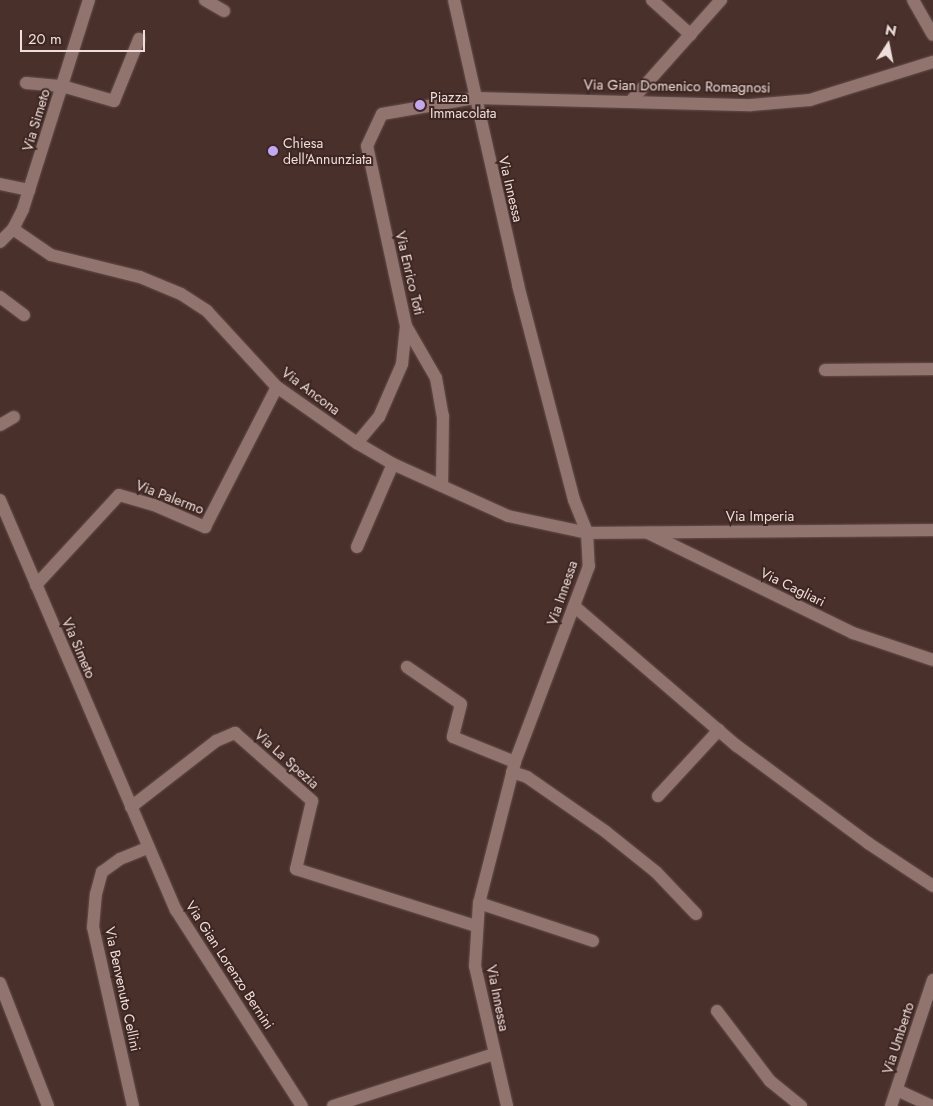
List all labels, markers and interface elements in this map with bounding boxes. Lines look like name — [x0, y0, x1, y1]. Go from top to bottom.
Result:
text: N — [883, 19, 898, 41]
scale bar — [22, 20, 148, 52]
north arrow — [863, 20, 913, 70]
text: 20 m — [28, 28, 62, 50]
street label: Via Gian Domenico Romagnosi — [583, 76, 771, 96]
street label: Via Simeto — [19, 87, 53, 153]
place label: Piazza Immacolata — [430, 89, 496, 121]
marker: Piazza Immacolata — [414, 99, 426, 111]
place label: Chiesa dell'Annunziata — [283, 135, 372, 168]
marker: Chiesa dell'Annunziata — [267, 145, 279, 157]
street label: Via Innessa — [495, 154, 527, 224]
street label: Via Enrico Toti — [392, 229, 428, 317]
street label: Via Ancona — [278, 364, 344, 418]
street label: Via Palermo — [134, 476, 206, 518]
street label: Via Imperia — [726, 508, 794, 524]
street label: Via Innessa — [543, 559, 581, 627]
street label: Via Cagliari — [758, 564, 828, 610]
street label: Via Simeto — [59, 615, 99, 681]
street label: Via La Spezia — [251, 726, 323, 792]
street label: Via Gian Lorenzo Bernini — [182, 898, 278, 1032]
street label: Via Benvenuto Cellini — [102, 925, 144, 1053]
street label: Via Innessa — [483, 963, 513, 1033]
street label: Via Umberto — [879, 1000, 917, 1076]

